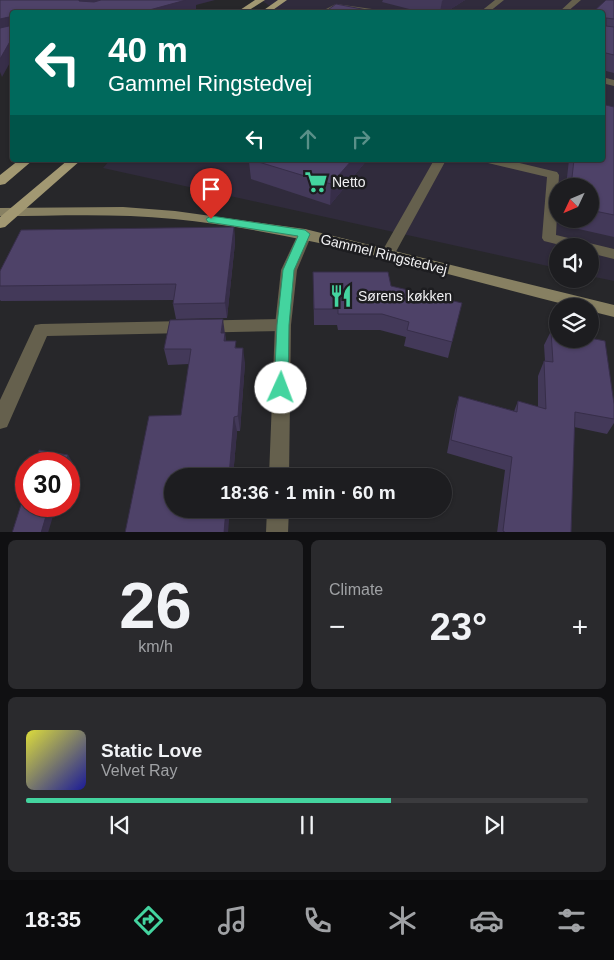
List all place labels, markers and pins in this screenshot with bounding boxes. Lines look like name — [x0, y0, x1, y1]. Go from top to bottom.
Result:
pin — [190, 168, 232, 219]
supermarket icon: Netto — [303, 169, 329, 195]
place label: Netto — [332, 174, 366, 190]
restaurant icon: Sørens køkken — [328, 283, 354, 309]
place label: Sørens køkken — [358, 288, 452, 304]

